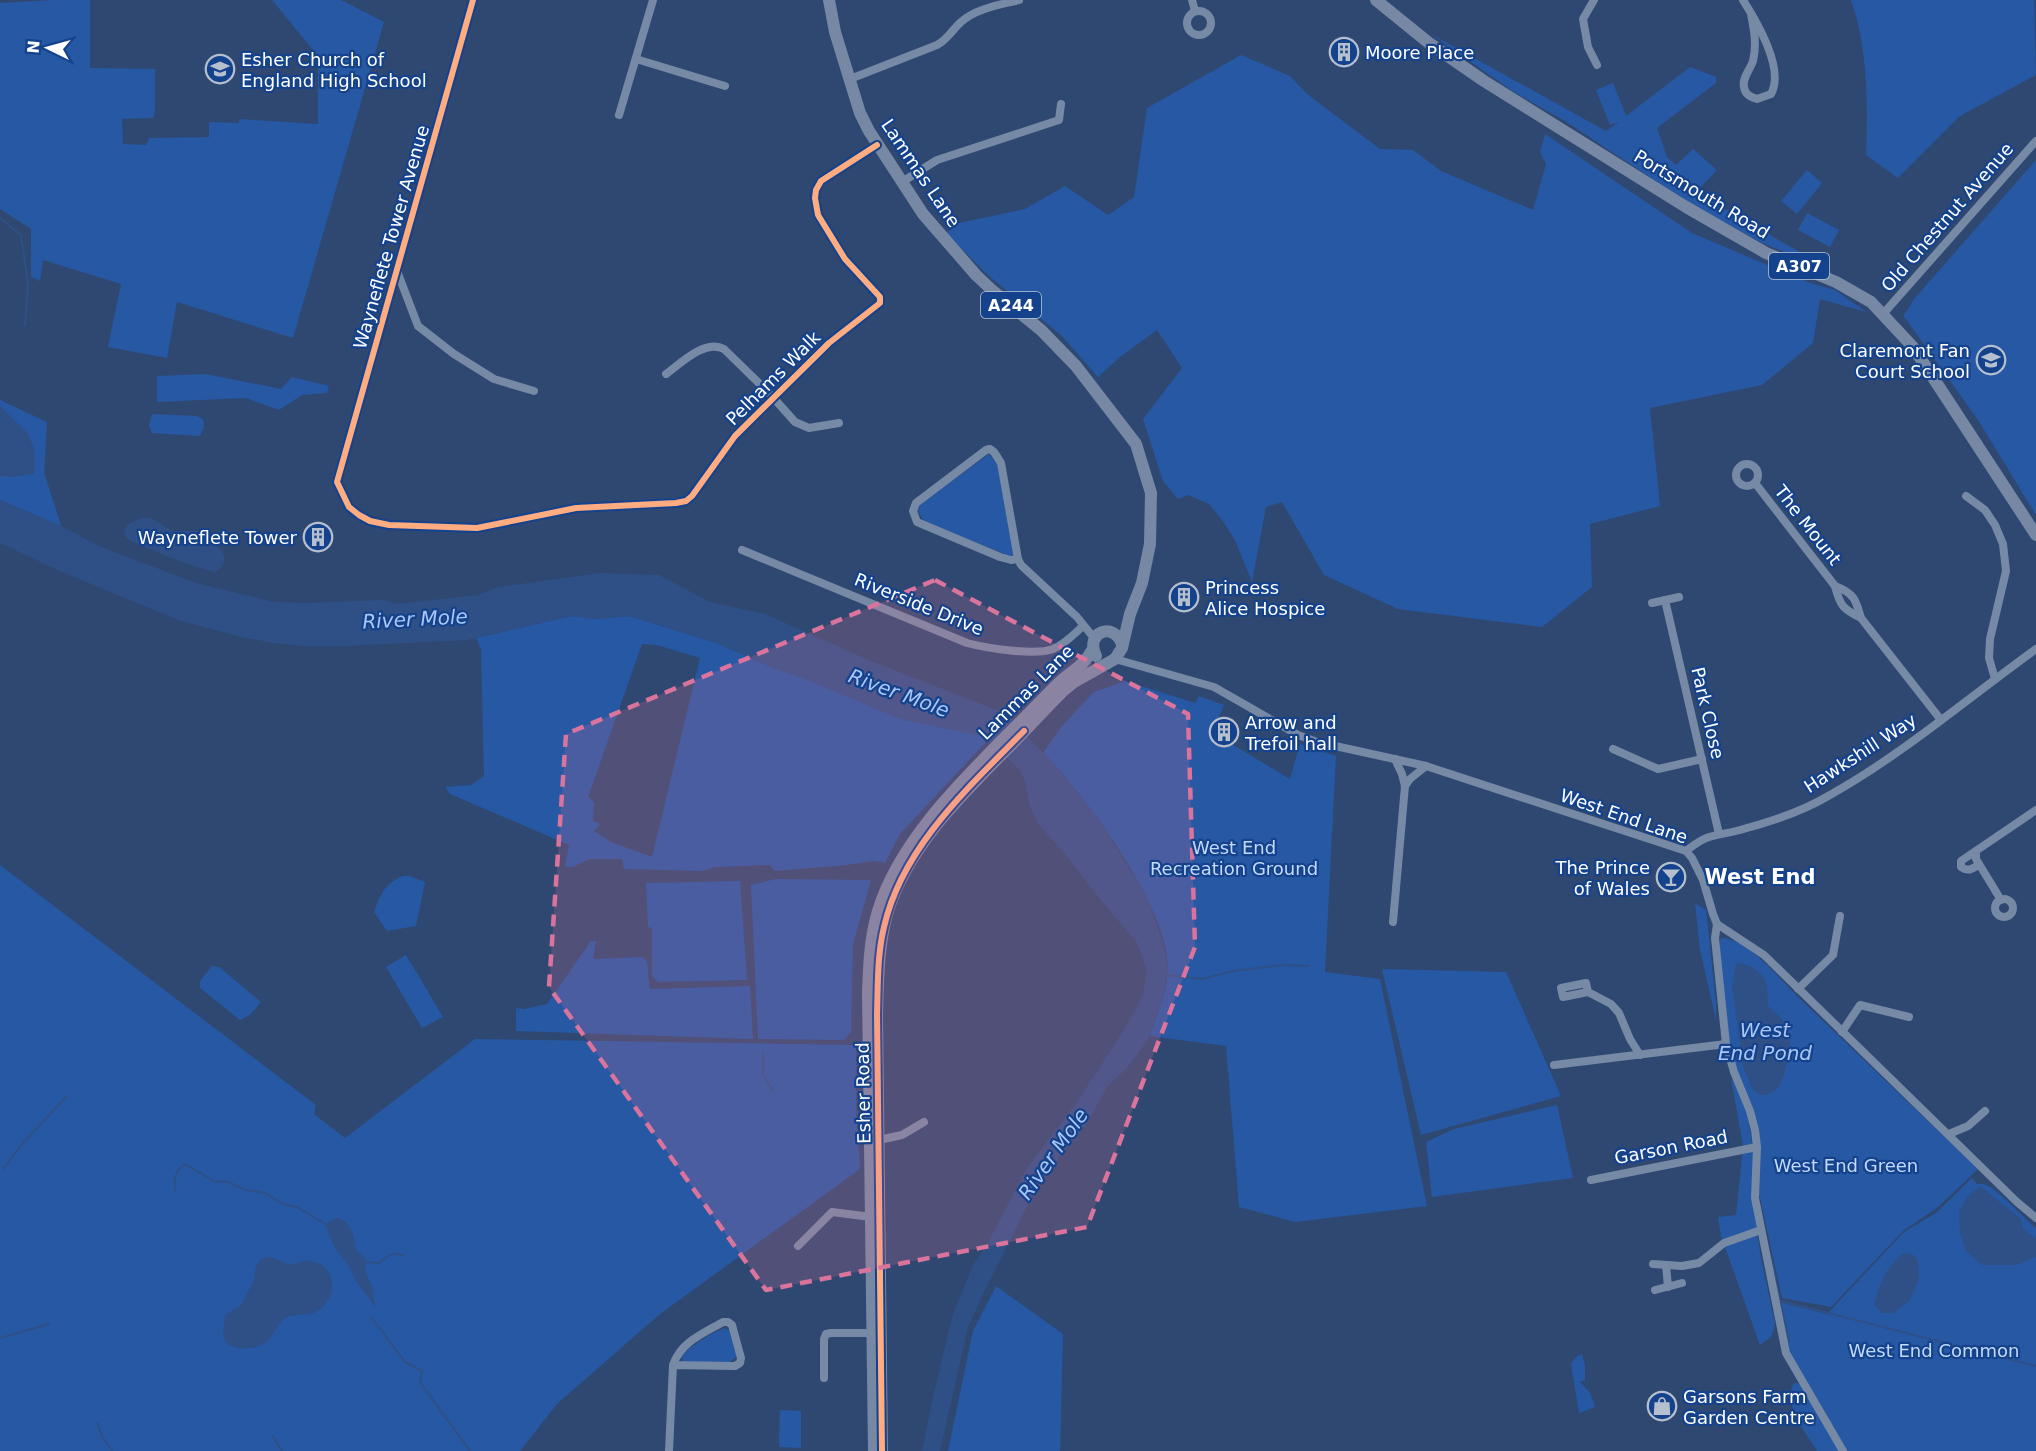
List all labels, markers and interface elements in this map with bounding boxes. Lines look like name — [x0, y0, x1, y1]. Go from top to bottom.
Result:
north arrow — [18, 18, 78, 78]
building icon: Moore Place — [1328, 36, 1360, 68]
text: N — [24, 39, 44, 54]
place label: Moore Place — [1365, 42, 1474, 63]
place label: Esher Church of England High School — [241, 49, 427, 91]
school or university icon: Esher Church of England High School — [204, 53, 236, 85]
street label: Lammas Lane — [877, 115, 965, 231]
street label: Wayneflete Tower Avenue — [349, 123, 433, 351]
street label: Old Chestnut Avenue — [1877, 138, 2017, 296]
street label: Portsmouth Road — [1630, 145, 1774, 243]
road number: A307 — [1769, 253, 1829, 279]
road number: A244 — [981, 292, 1041, 318]
street label: Pelhams Walk — [722, 326, 825, 429]
place label: Claremont Fan Court School — [1839, 340, 1970, 382]
school or university icon: Claremont Fan Court School — [1975, 344, 2007, 376]
street label: The Mount — [1770, 480, 1846, 569]
building icon: Wayneflete Tower — [302, 521, 334, 553]
place label: Wayneflete Tower — [138, 527, 298, 548]
street label: Riverside Drive — [851, 569, 987, 639]
place label: Princess Alice Hospice — [1205, 577, 1325, 619]
building icon: Princess Alice Hospice — [1168, 581, 1200, 613]
water label: River Mole — [362, 604, 468, 634]
street label: Lammas Lane — [974, 640, 1078, 744]
water label: River Mole — [845, 664, 953, 722]
street label: Park Close — [1687, 665, 1729, 761]
street label: Hawkshill Way — [1800, 709, 1920, 797]
place label: Arrow and Trefoil hall — [1244, 712, 1337, 754]
building icon: Arrow and Trefoil hall — [1208, 716, 1240, 748]
street label: West End Lane — [1557, 784, 1691, 848]
park label: West End Recreation Ground — [1150, 837, 1318, 879]
place label: The Prince of Wales — [1554, 857, 1650, 899]
bar icon: The Prince of Wales — [1655, 861, 1687, 893]
district label: West End — [1705, 865, 1815, 889]
water label: West End Pond — [1718, 1018, 1812, 1065]
street label: Esher Road — [852, 1042, 874, 1144]
water label: River Mole — [1013, 1104, 1093, 1204]
street label: Garson Road — [1613, 1126, 1729, 1168]
park label: West End Green — [1774, 1155, 1918, 1176]
park label: West End Common — [1849, 1340, 2019, 1361]
place label: Garsons Farm Garden Centre — [1683, 1386, 1815, 1428]
shop icon: Garsons Farm Garden Centre — [1646, 1390, 1678, 1422]

